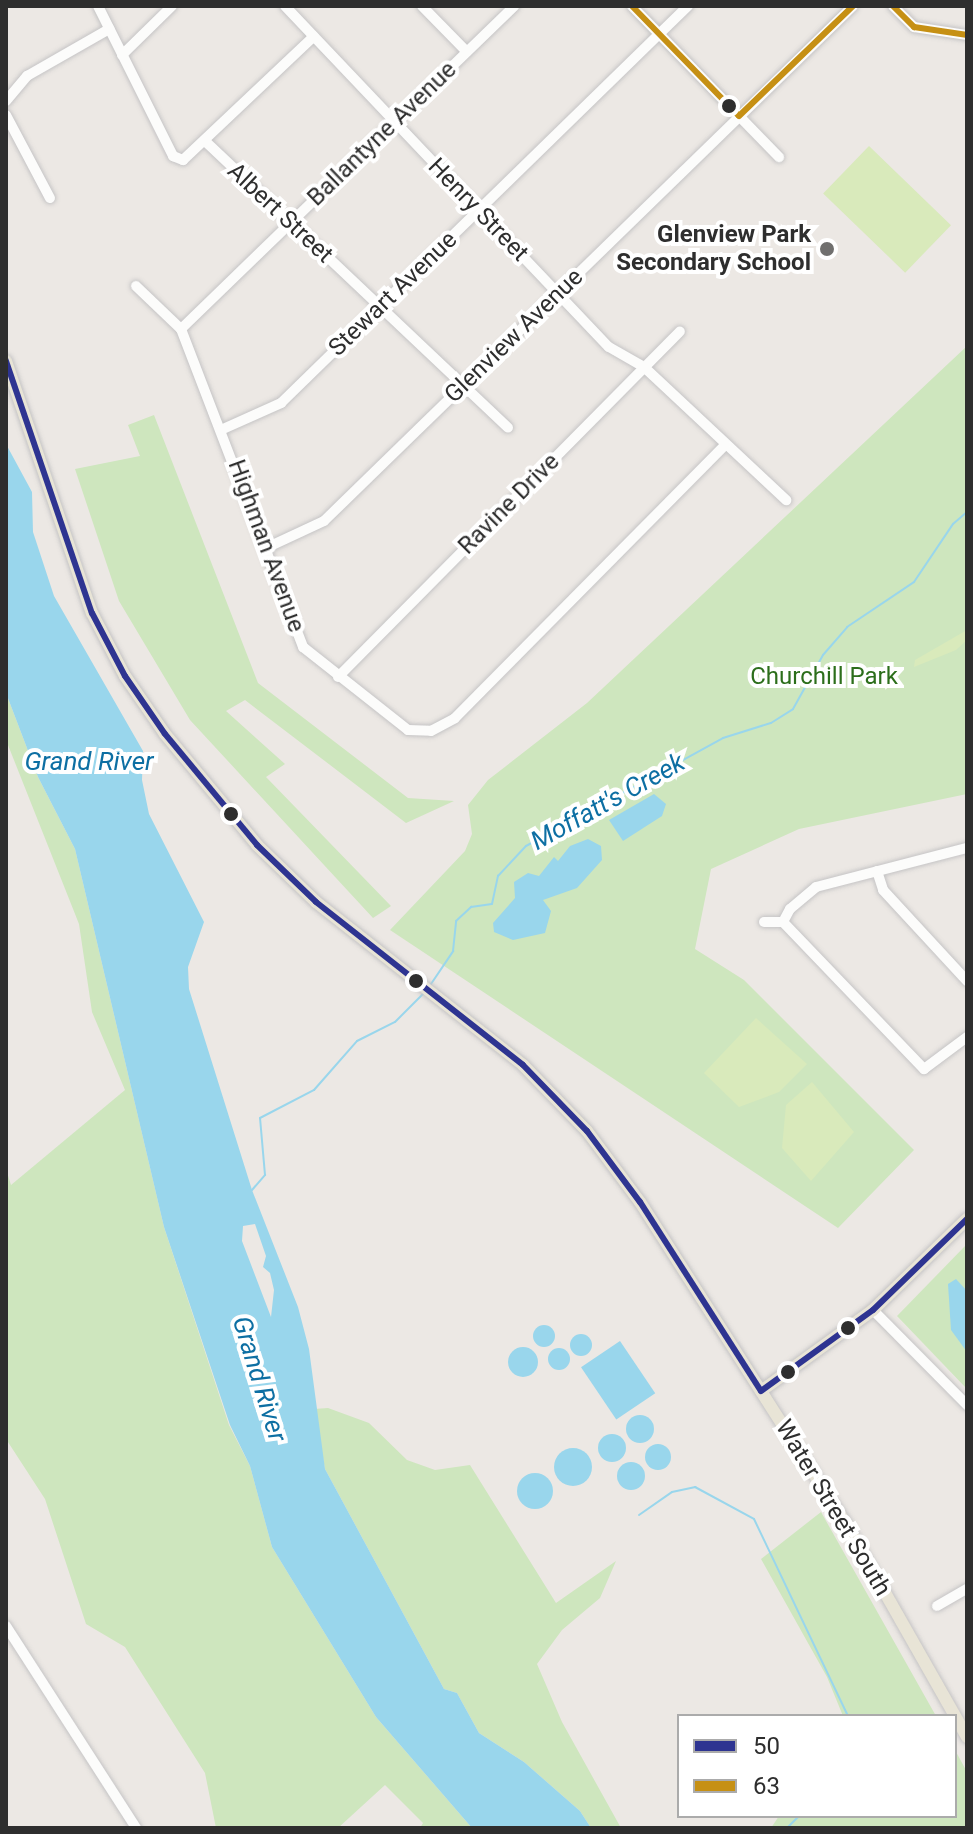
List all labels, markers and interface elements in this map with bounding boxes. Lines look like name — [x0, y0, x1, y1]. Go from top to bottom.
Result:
street label: Ballantyne Avenue — [302, 56, 462, 212]
unlabelled marker — [721, 98, 737, 114]
street label: Henry Street — [422, 152, 534, 268]
street label: Albert Street — [221, 157, 339, 269]
place label: Glenview Park Secondary School — [616, 221, 811, 277]
street label: Stewart Avenue — [323, 226, 463, 362]
marker: Glenview Park Secondary School — [818, 240, 836, 258]
street label: Glenview Avenue — [439, 263, 589, 409]
street label: Ravine Drive — [453, 448, 565, 560]
street label: Highman Avenue — [221, 456, 311, 636]
park label: Churchill Park — [750, 663, 898, 691]
water label: Grand River — [24, 746, 154, 778]
water label: Moffatt's Creek — [526, 747, 690, 857]
unlabelled marker — [223, 806, 239, 822]
unlabelled marker — [408, 973, 424, 989]
water label: Grand River — [225, 1313, 293, 1445]
unlabelled marker — [840, 1320, 856, 1336]
unlabelled marker — [780, 1364, 796, 1380]
street label: Water Street South — [769, 1415, 897, 1601]
legend — [677, 1714, 957, 1818]
text: 50 — [753, 1732, 780, 1760]
text: 63 — [753, 1772, 780, 1800]

